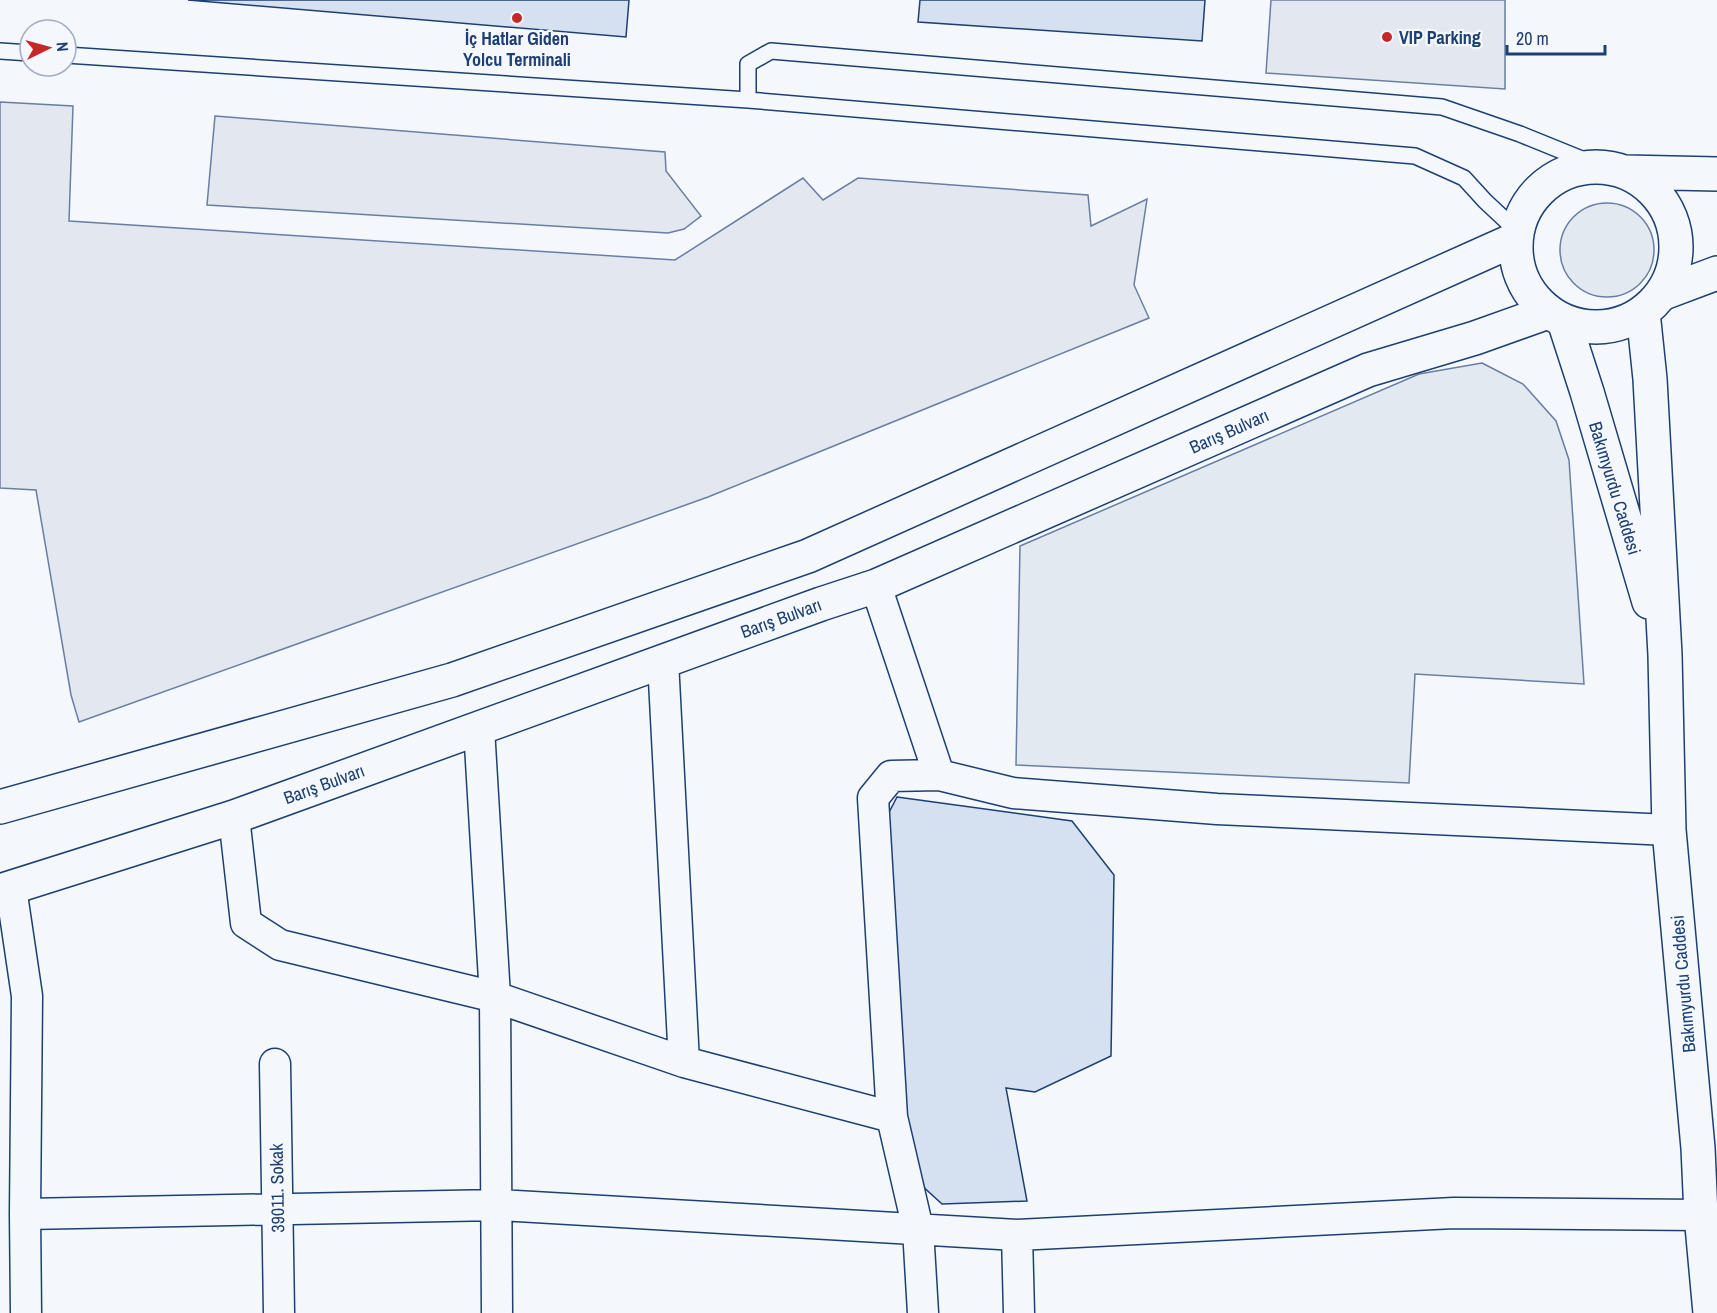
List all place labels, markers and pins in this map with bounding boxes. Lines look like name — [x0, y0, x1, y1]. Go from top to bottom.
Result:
marker: İç Hatlar Giden Yolcu Terminali — [510, 11, 524, 25]
place label: VIP Parking — [1399, 25, 1481, 50]
place label: İç Hatlar Giden Yolcu Terminali — [463, 26, 571, 72]
marker: VIP Parking — [1380, 30, 1394, 44]

